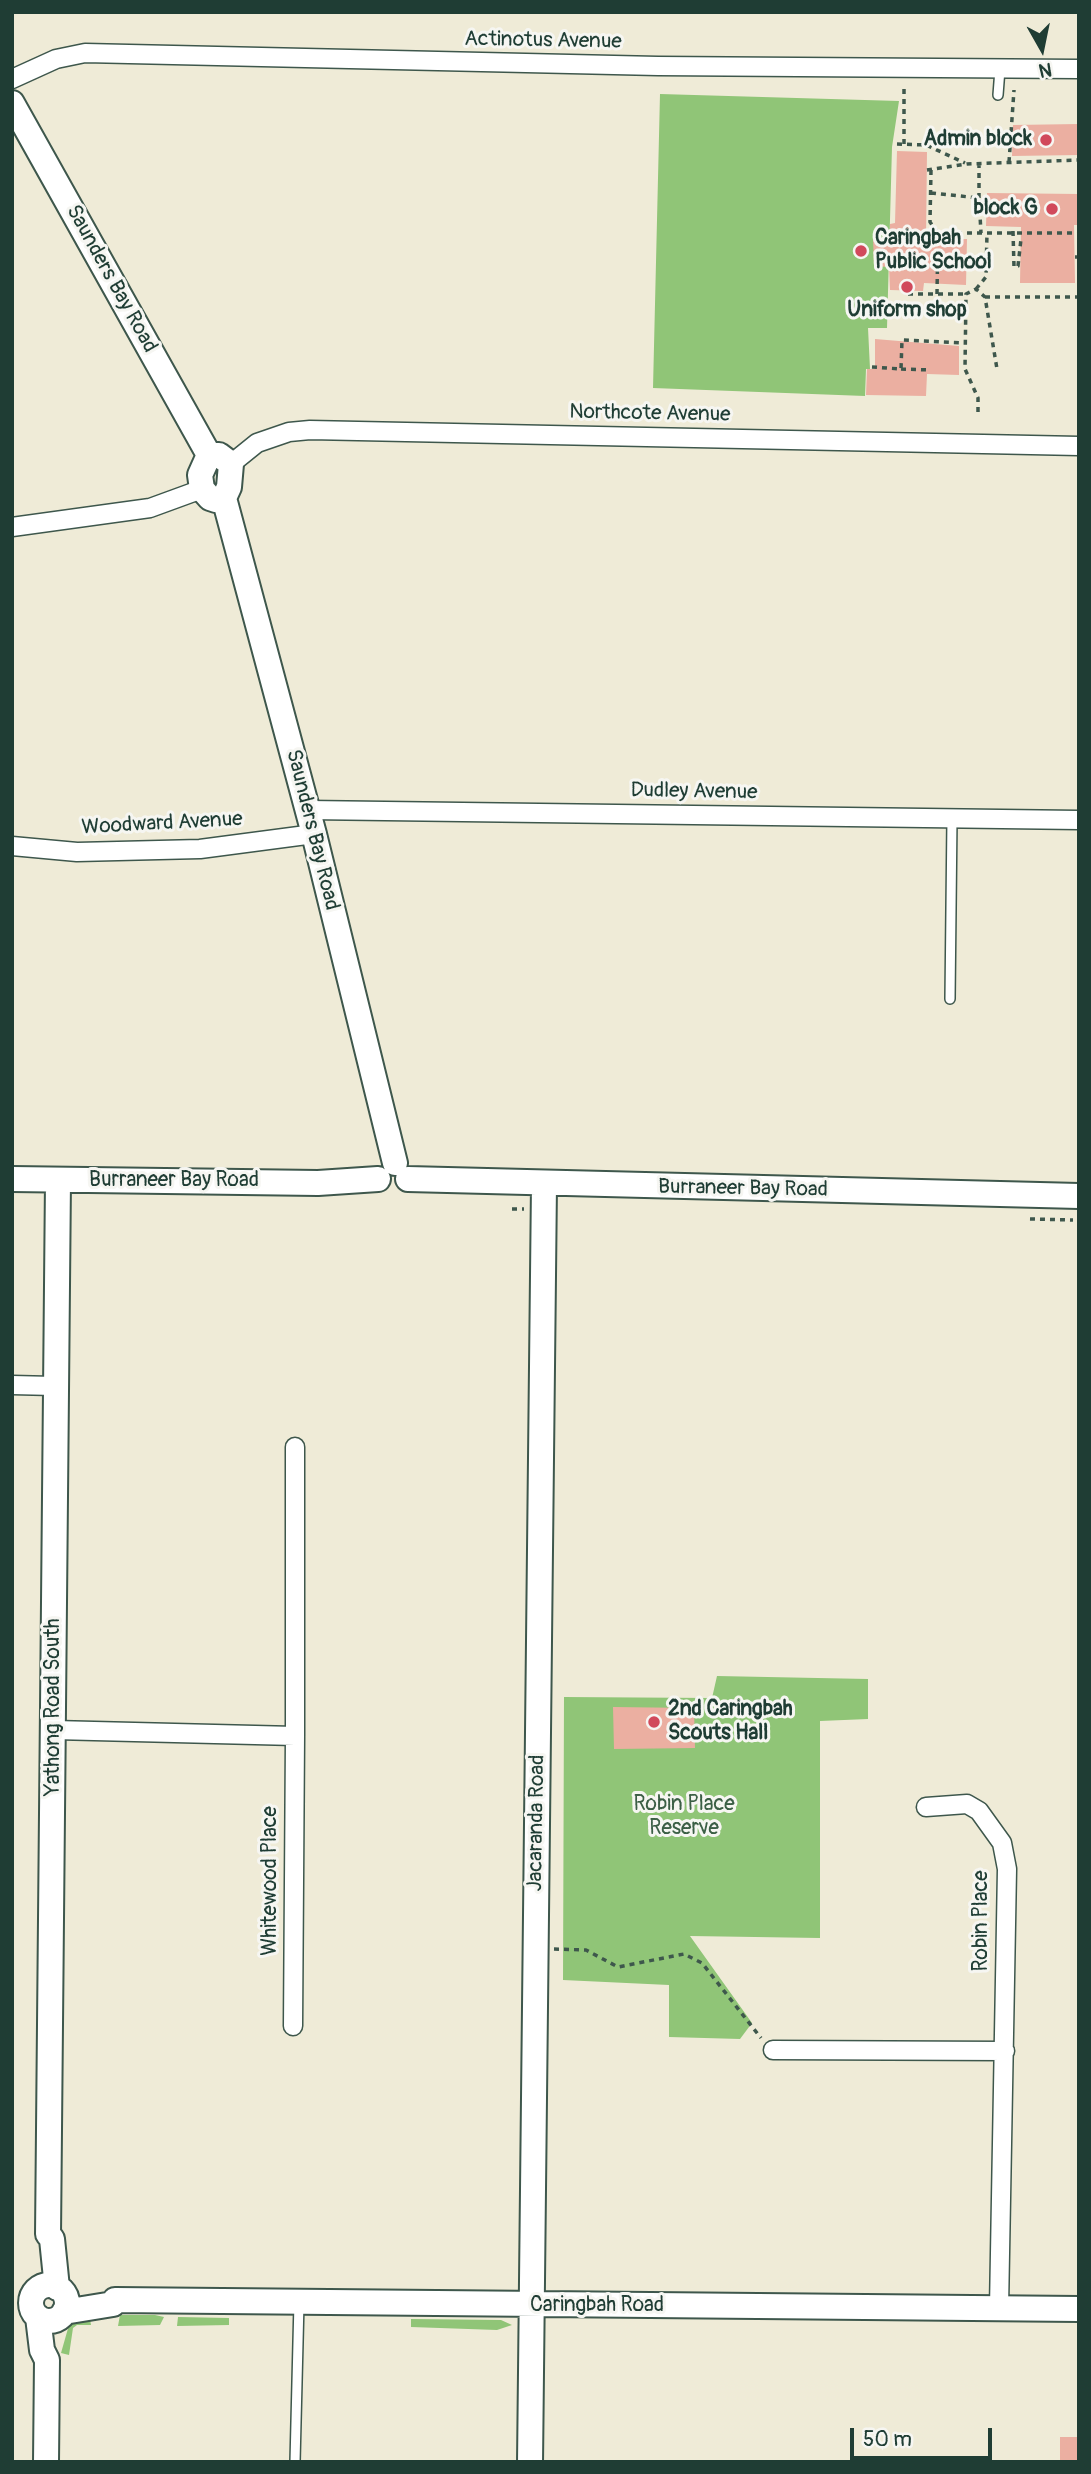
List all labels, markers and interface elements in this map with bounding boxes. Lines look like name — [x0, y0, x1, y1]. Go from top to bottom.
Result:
north arrow — [1007, 14, 1077, 84]
street label: Actinotus Avenue — [464, 27, 622, 55]
text: N — [1037, 57, 1054, 83]
place label: Admin block — [923, 127, 1032, 153]
marker: Admin block — [1038, 132, 1054, 148]
place label: block G — [974, 196, 1038, 222]
street label: Saunders Bay Road — [60, 201, 162, 357]
marker: block G — [1044, 201, 1060, 217]
place label: Caringbah Public School — [875, 226, 992, 276]
marker: Caringbah Public School — [853, 243, 869, 259]
marker: Uniform shop — [899, 279, 915, 295]
place label: Uniform shop — [847, 298, 967, 324]
street label: Northcote Avenue — [569, 400, 731, 428]
street label: Saunders Bay Road — [280, 747, 344, 913]
street label: Dudley Avenue — [630, 778, 758, 806]
street label: Woodward Avenue — [81, 807, 243, 841]
street label: Burraneer Bay Road — [89, 1168, 259, 1194]
street label: Burraneer Bay Road — [658, 1175, 828, 1203]
street label: Yathong Road South — [41, 1618, 67, 1796]
place label: 2nd Caringbah Scouts Hall — [668, 1697, 793, 1747]
marker: 2nd Caringbah Scouts Hall — [646, 1714, 662, 1730]
street label: Jacaranda Road — [523, 1754, 551, 1892]
park label: Robin Place Reserve — [633, 1792, 735, 1842]
street label: Whitewood Place — [258, 1806, 284, 1956]
street label: Robin Place — [969, 1870, 995, 1972]
street label: Caringbah Road — [530, 2293, 664, 2319]
scale bar — [853, 2414, 995, 2458]
text: 50 m — [863, 2426, 912, 2453]

